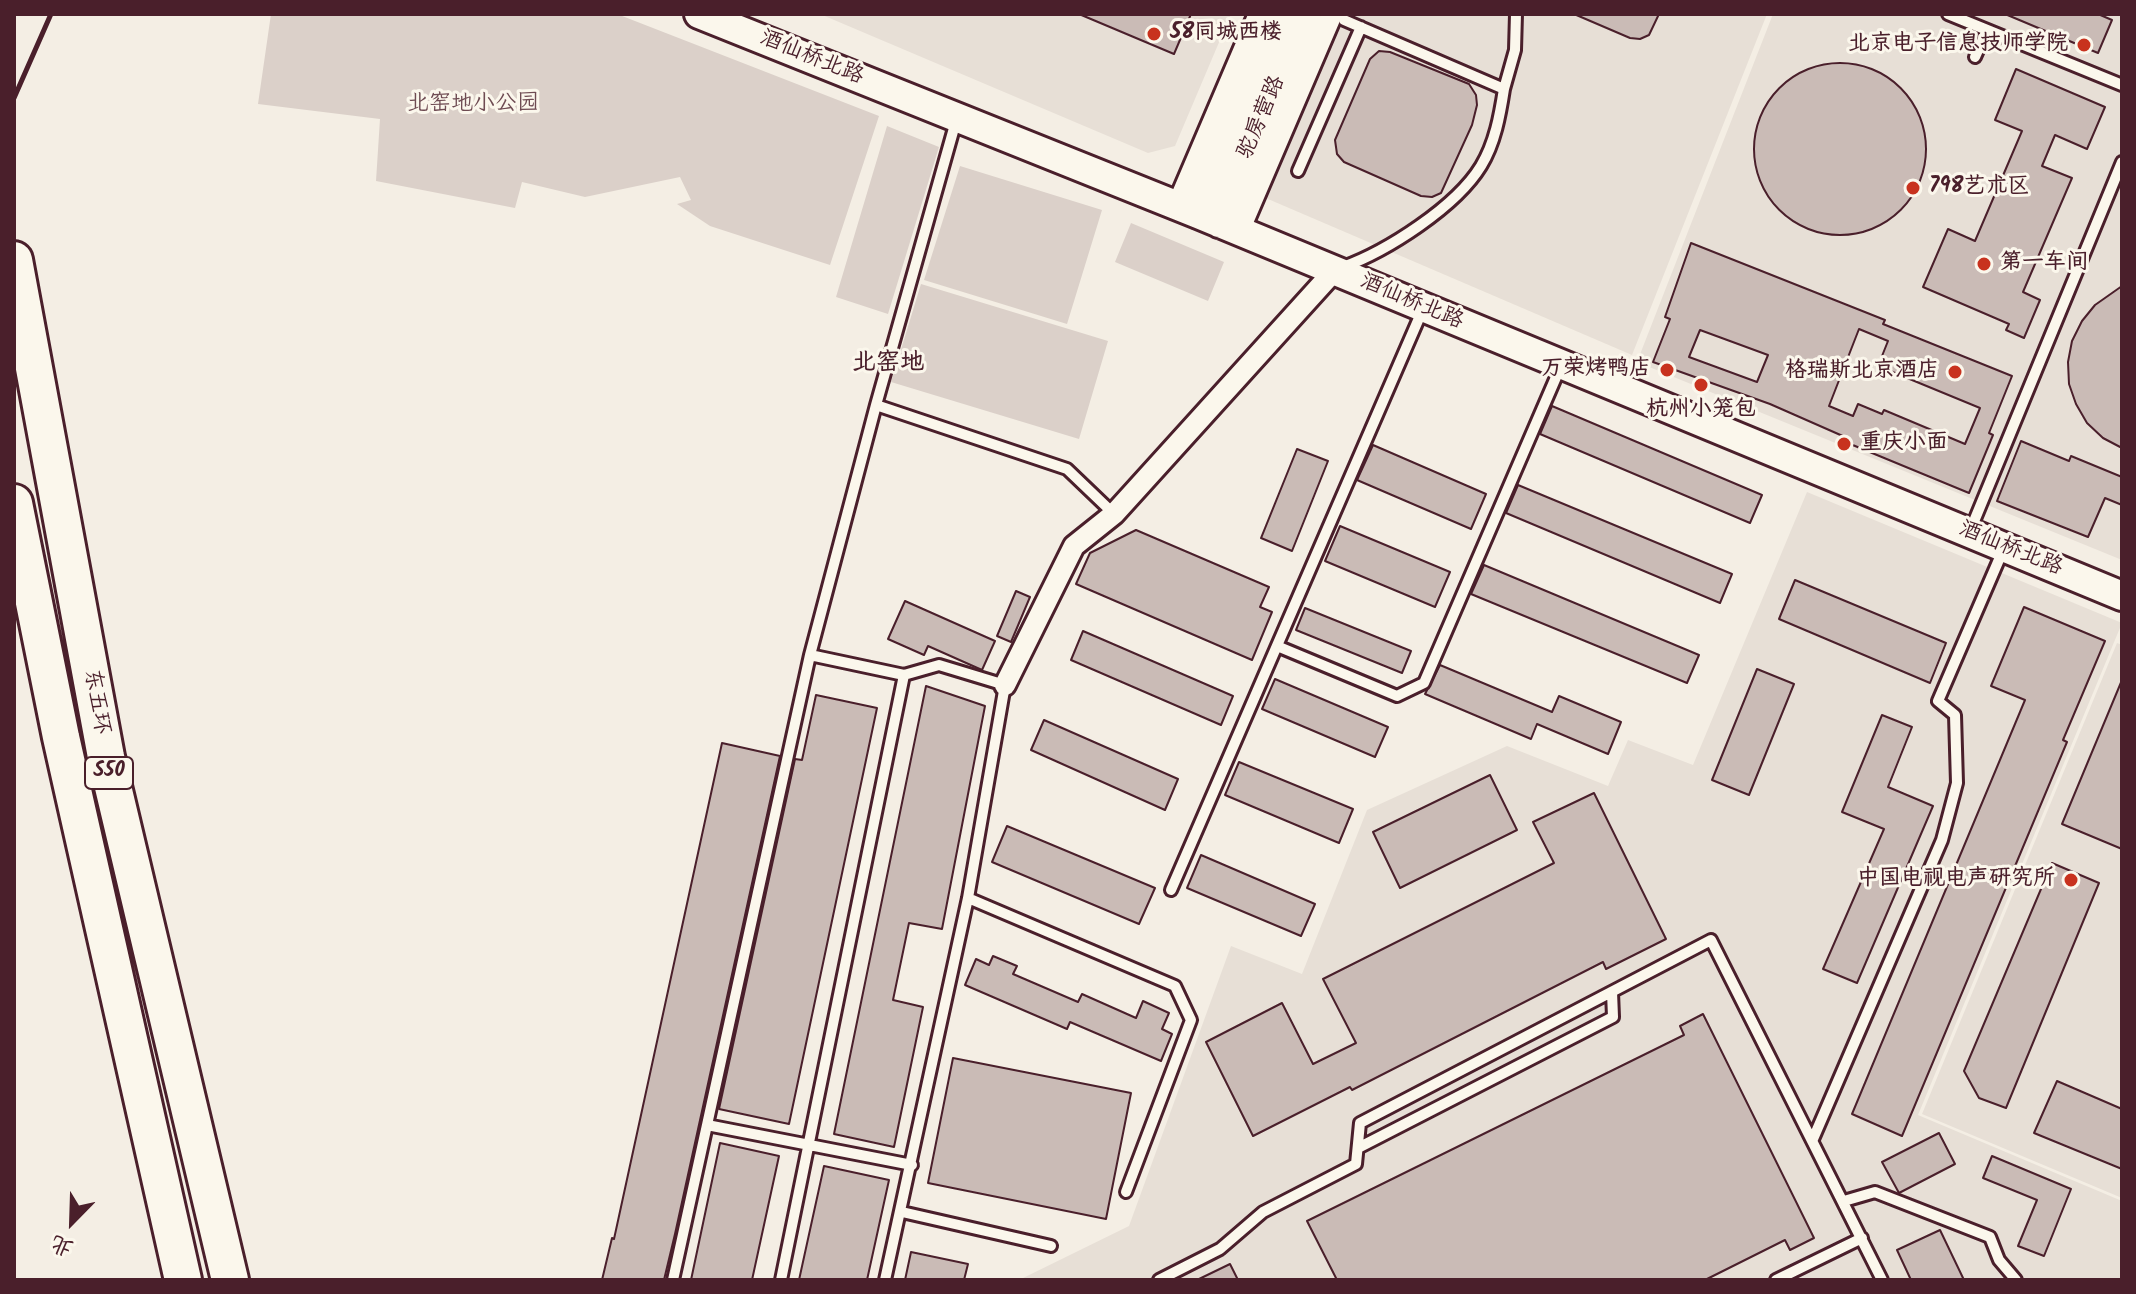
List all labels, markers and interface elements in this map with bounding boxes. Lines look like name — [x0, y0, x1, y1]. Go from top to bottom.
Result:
place label: 58同城西楼 — [1170, 21, 1282, 47]
marker: 58同城西楼 — [1145, 25, 1163, 43]
street label: 酒仙桥北路 — [755, 26, 867, 92]
place label: 北京电子信息技师学院 — [1848, 32, 2068, 58]
marker: 北京电子信息技师学院 — [2075, 36, 2093, 54]
street label: 驼房营路 — [1234, 72, 1292, 164]
park label: 北窑地小公园 — [407, 92, 539, 118]
place label: 798艺术区 — [1929, 175, 2029, 201]
marker: 798艺术区 — [1904, 179, 1922, 197]
place label: 第一车间 — [2000, 251, 2088, 277]
marker: 第一车间 — [1975, 255, 1993, 273]
street label: 酒仙桥北路 — [1355, 269, 1467, 337]
district label: 北窑地 — [852, 351, 924, 379]
place label: 万荣烤鸭店 — [1541, 357, 1651, 383]
place label: 格瑞斯北京酒店 — [1785, 359, 1939, 385]
marker: 万荣烤鸭店 — [1658, 361, 1676, 379]
marker: 格瑞斯北京酒店 — [1946, 363, 1964, 381]
marker: 杭州小笼包 — [1692, 376, 1710, 394]
place label: 杭州小笼包 — [1646, 398, 1756, 424]
place label: 重庆小面 — [1860, 431, 1948, 457]
marker: 重庆小面 — [1835, 435, 1853, 453]
street label: 酒仙桥北路 — [1954, 517, 2066, 583]
street label: 东五环 — [76, 667, 114, 737]
road number: S50 — [85, 757, 133, 789]
place label: 中国电视电声研究所 — [1857, 867, 2055, 893]
marker: 中国电视电声研究所 — [2062, 871, 2080, 889]
north arrow — [32, 1182, 112, 1262]
text: 北 — [45, 1224, 79, 1265]

